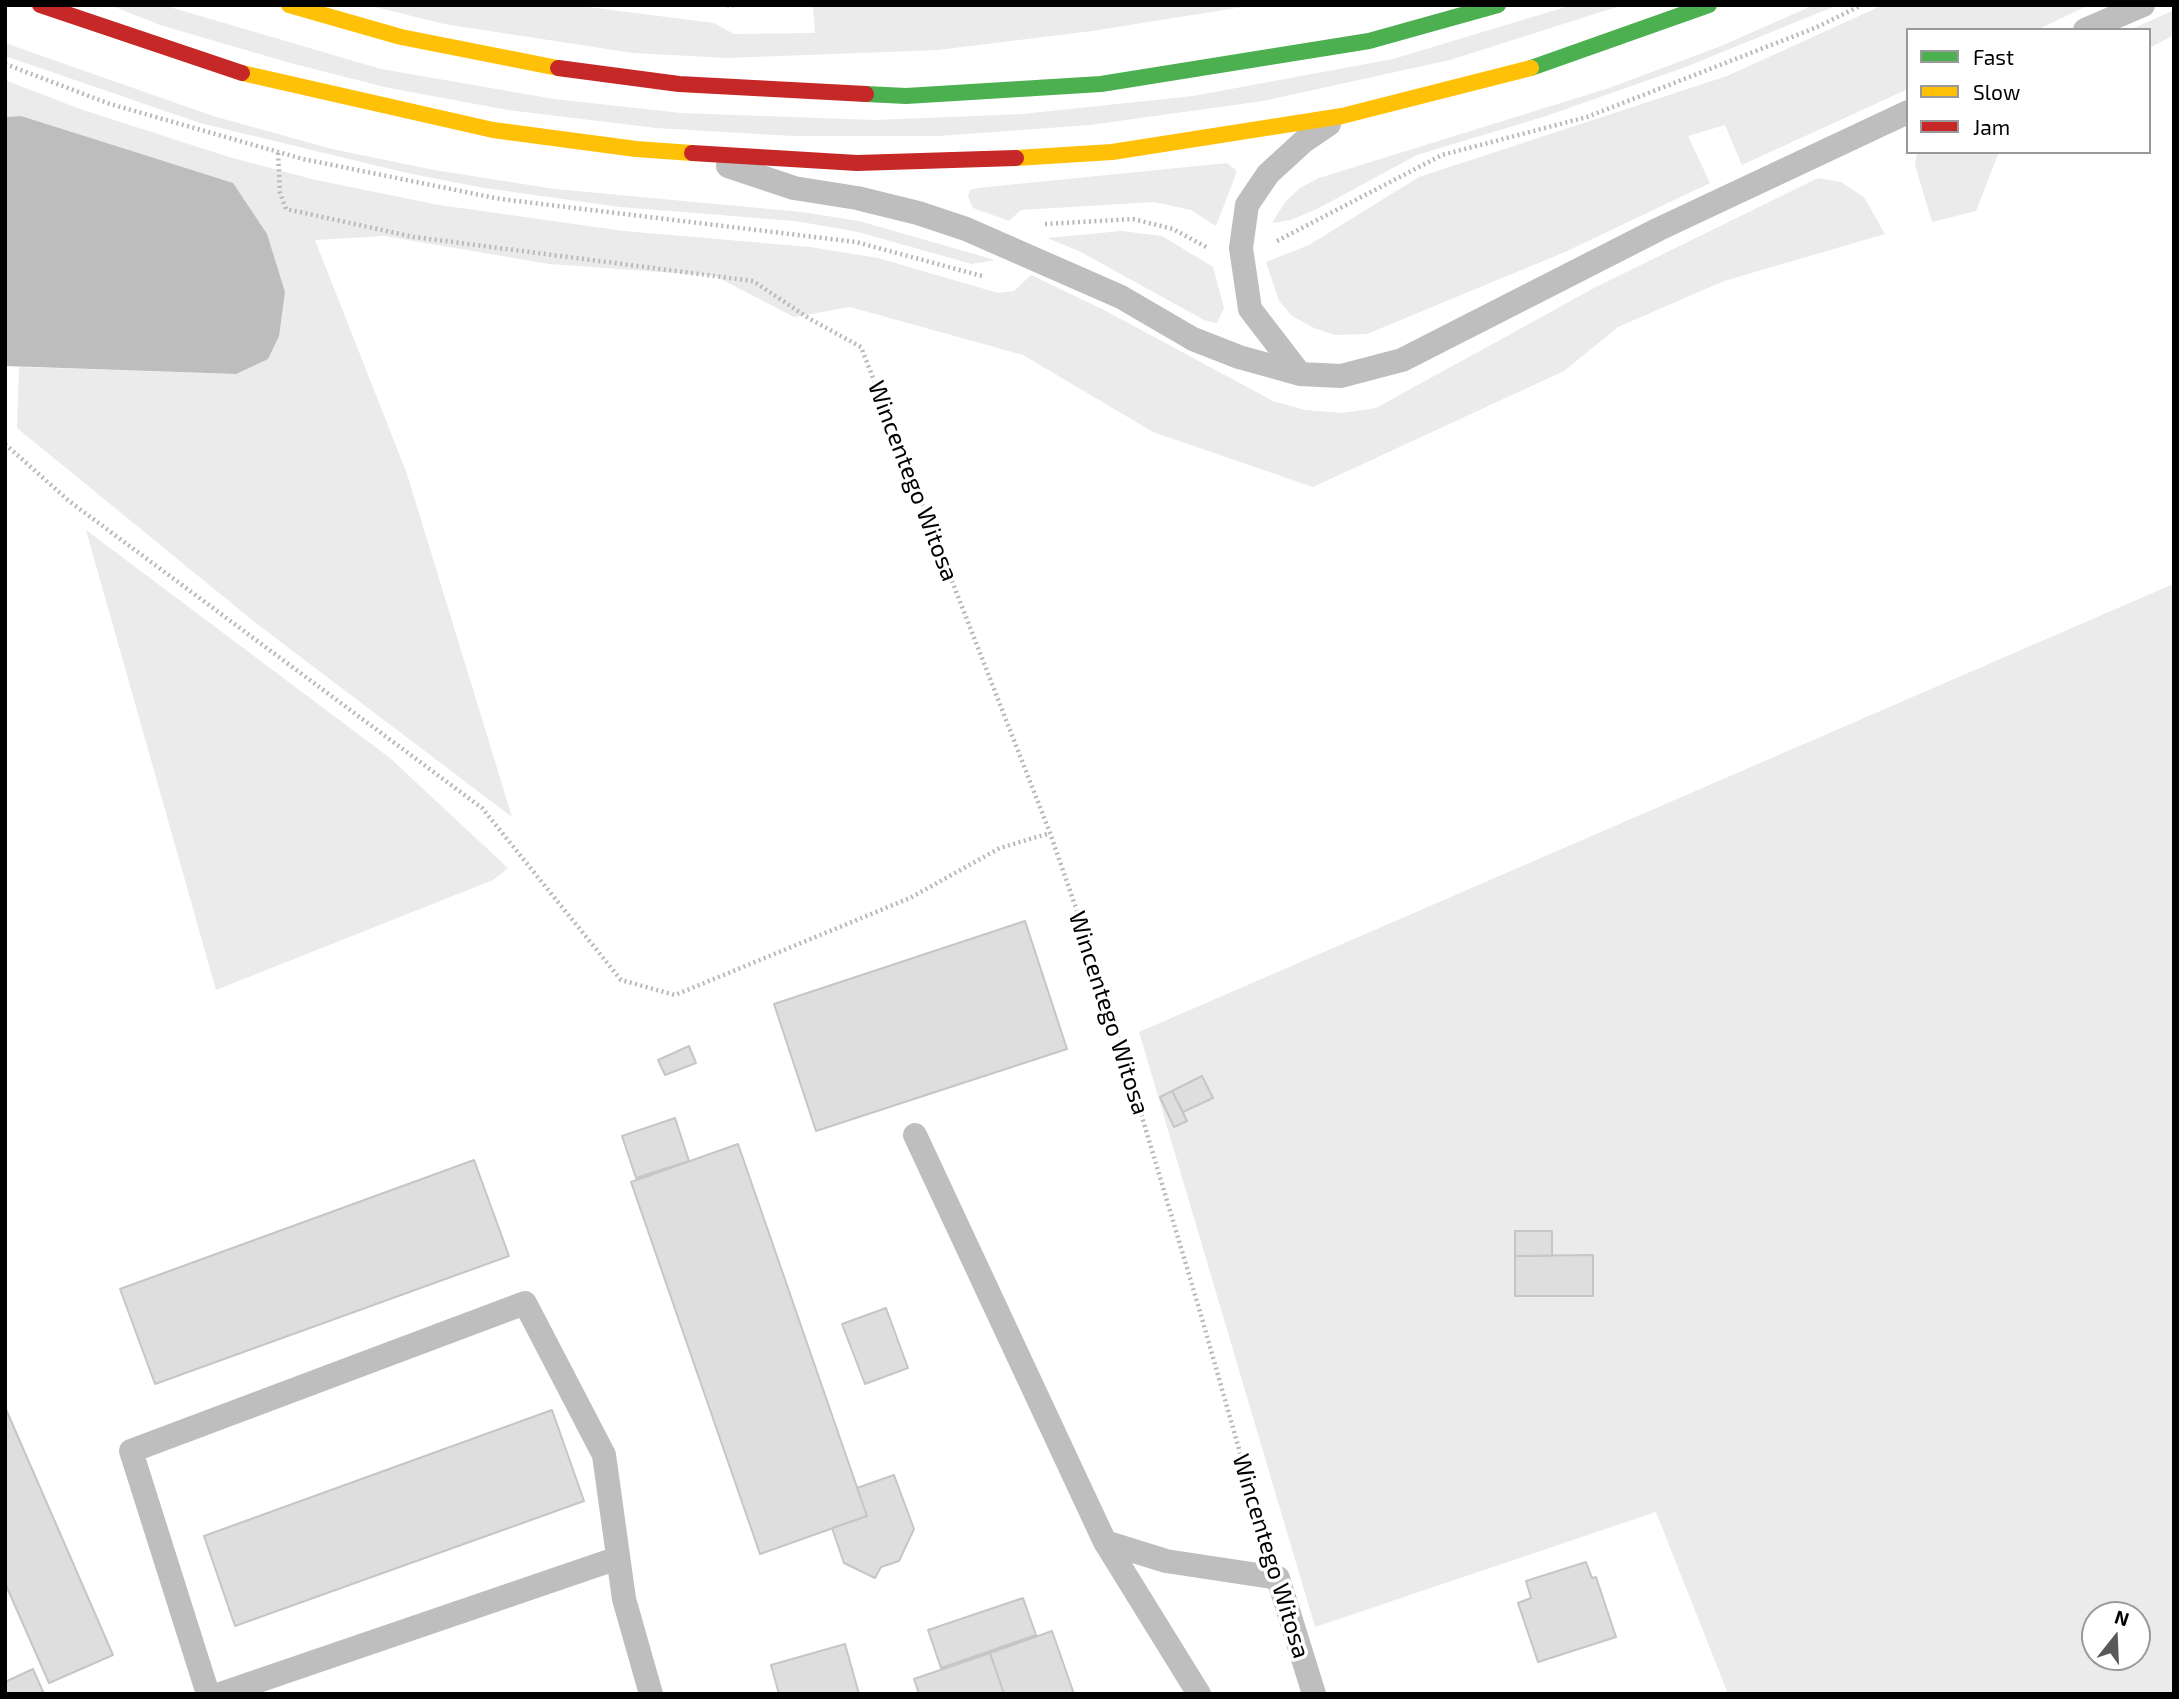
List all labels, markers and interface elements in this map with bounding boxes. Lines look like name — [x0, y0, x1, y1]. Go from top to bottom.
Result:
legend — [1906, 28, 2151, 154]
text: Fast — [1973, 44, 2014, 69]
text: Slow — [1973, 79, 2020, 104]
text: Jam — [1973, 114, 2010, 139]
street label: Wincentego Witosa — [862, 377, 964, 585]
street label: Wincentego Witosa — [1063, 908, 1155, 1118]
street label: Wincentego Witosa — [1226, 1450, 1316, 1662]
north arrow — [2081, 1601, 2151, 1671]
text: N — [2112, 1604, 2132, 1631]

